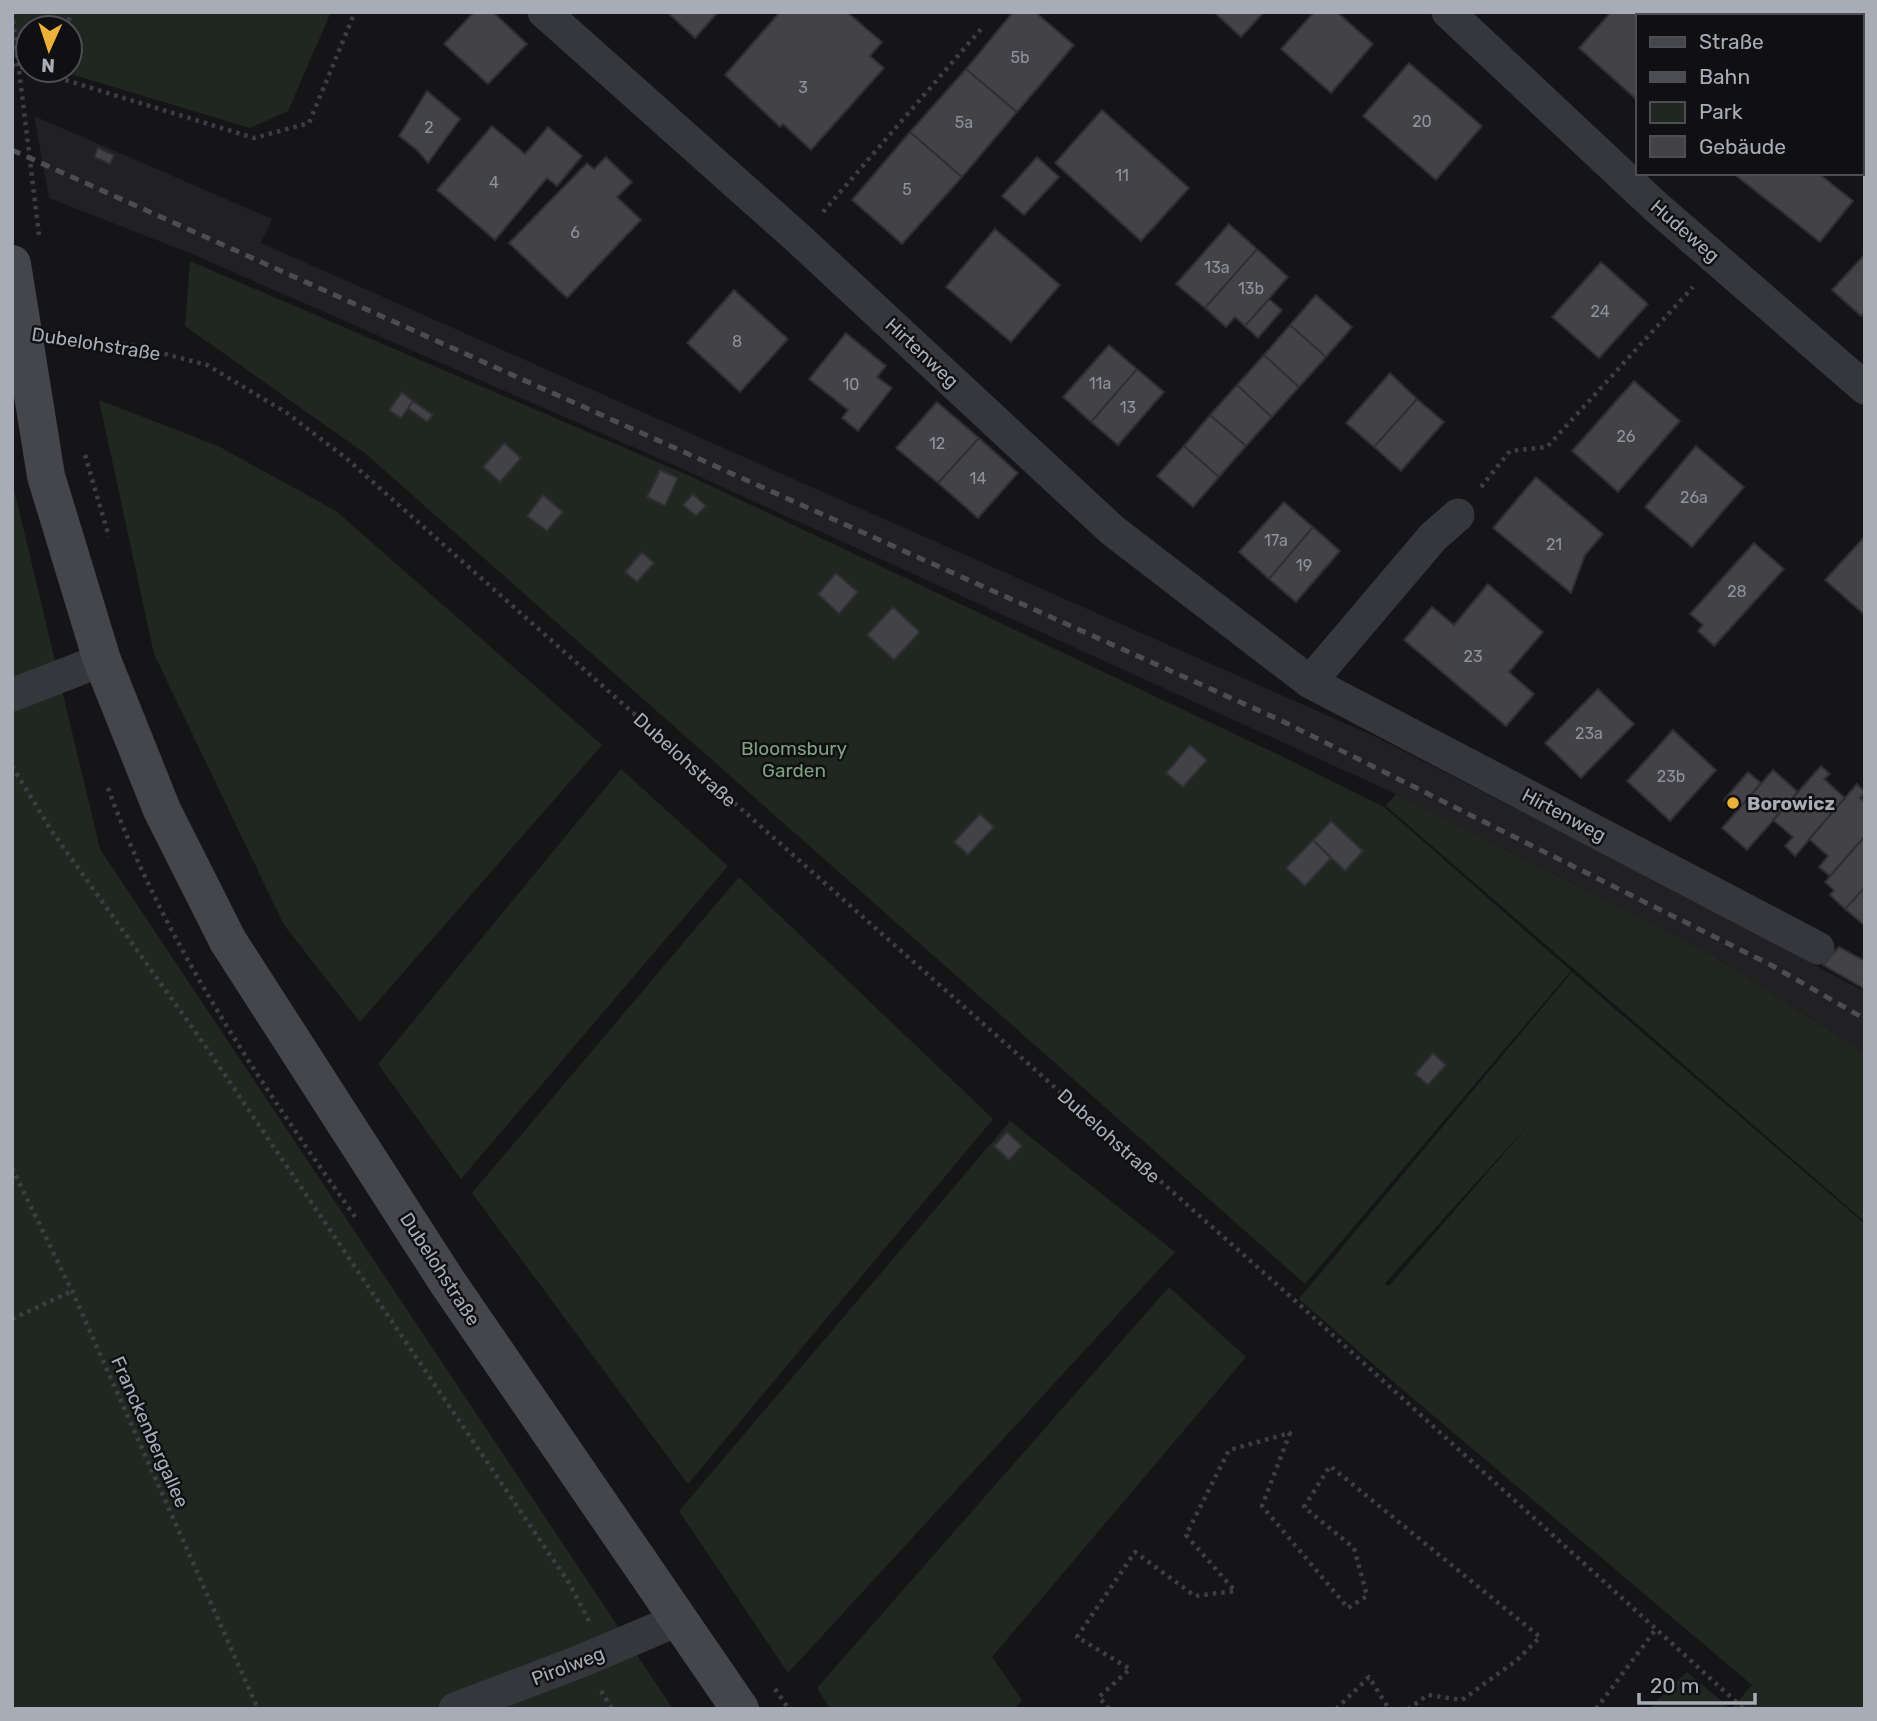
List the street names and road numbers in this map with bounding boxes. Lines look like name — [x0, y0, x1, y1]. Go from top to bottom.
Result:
street label: Hudeweg — [1646, 195, 1724, 267]
street label: Hirtenweg — [881, 313, 963, 393]
street label: Dubelohstraße — [30, 322, 162, 366]
street label: Dubelohstraße — [629, 708, 741, 812]
street label: Hirtenweg — [1518, 783, 1610, 847]
street label: Dubelohstraße — [1053, 1084, 1165, 1188]
street label: Dubelohstraße — [395, 1208, 485, 1330]
street label: Franckenbergallee — [106, 1353, 194, 1511]
street label: Pirolweg — [528, 1642, 608, 1690]

